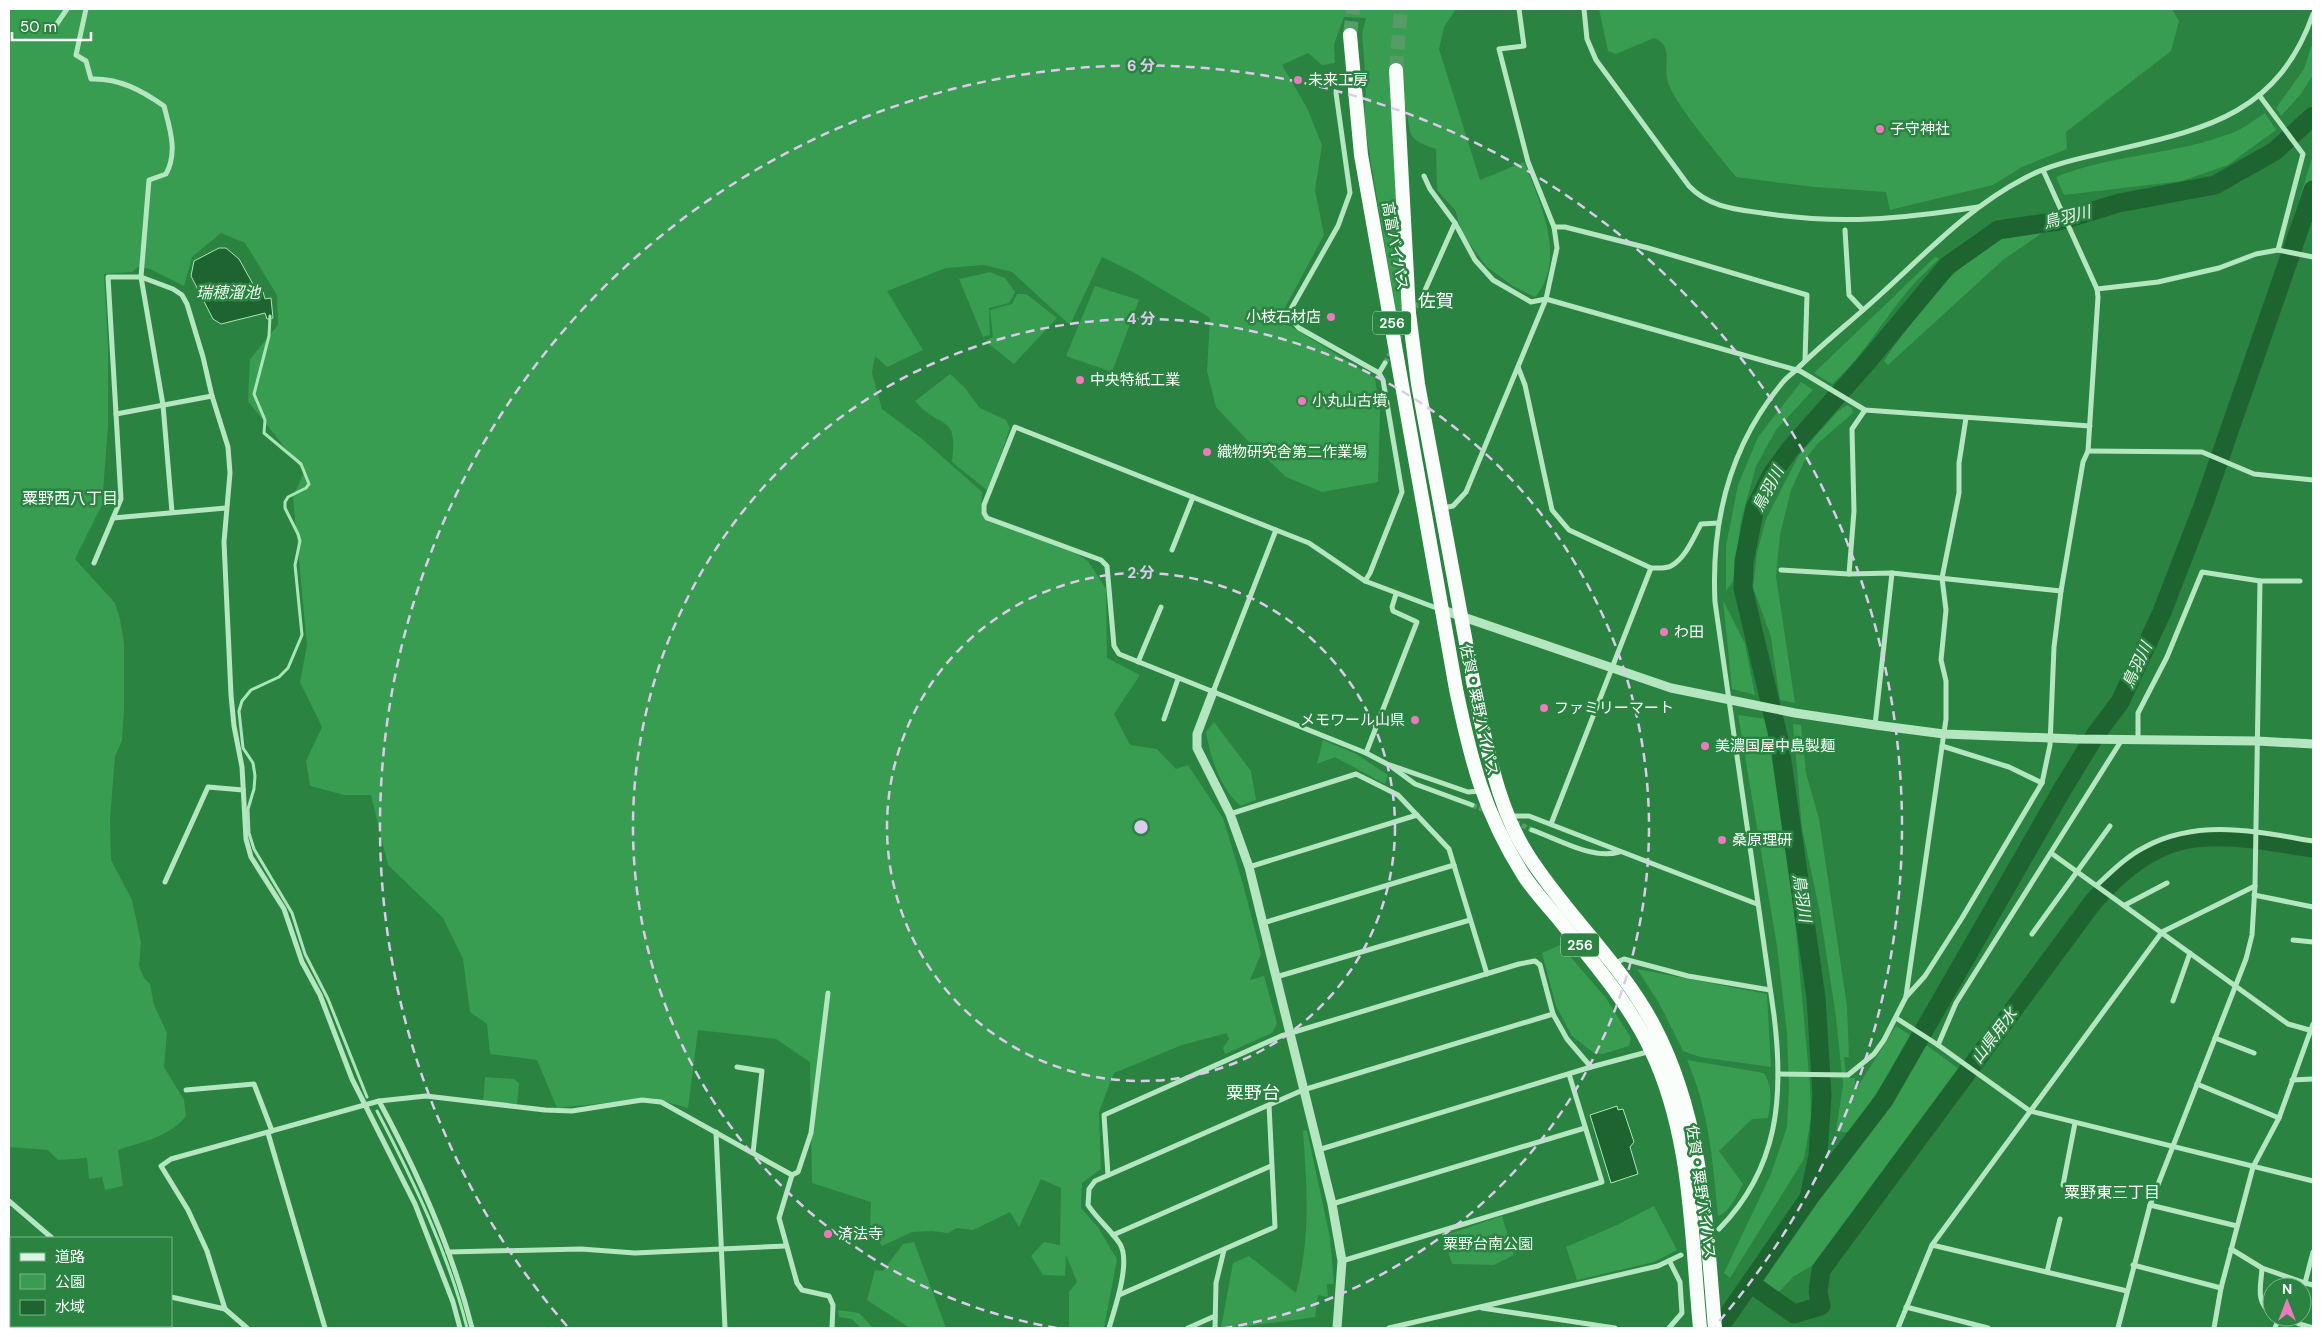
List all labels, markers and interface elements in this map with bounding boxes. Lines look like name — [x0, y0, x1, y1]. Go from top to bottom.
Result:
scale bar — [12, 10, 91, 42]
text: 50 m — [20, 17, 57, 37]
text: 6 分 — [1127, 56, 1155, 76]
place label: 未来工房 — [1308, 70, 1368, 90]
marker: 未来工房 — [1292, 74, 1304, 86]
place label: 子守神社 — [1890, 119, 1950, 139]
marker: 子守神社 — [1874, 123, 1886, 135]
street label: 高富バイパス — [1377, 200, 1413, 292]
water label: 鳥羽川 — [2041, 201, 2095, 233]
water label: 瑞穂溜池 — [196, 282, 262, 303]
district label: 佐賀 — [1418, 289, 1454, 313]
place label: 小枝石材店 — [1246, 307, 1321, 327]
text: 4 分 — [1127, 309, 1155, 329]
marker: 小枝石材店 — [1325, 311, 1337, 323]
road number: 256 — [1373, 312, 1411, 334]
place label: 中央特紙工業 — [1090, 370, 1180, 390]
marker: 中央特紙工業 — [1074, 374, 1086, 386]
place label: 小丸山古墳 — [1312, 391, 1387, 411]
marker: 小丸山古墳 — [1296, 395, 1308, 407]
place label: 織物研究舎第二作業場 — [1217, 442, 1367, 462]
marker: 織物研究舎第二作業場 — [1201, 446, 1213, 458]
water label: 鳥羽川 — [1747, 461, 1789, 515]
district label: 粟野西八丁目 — [22, 488, 118, 509]
text: 2 分 — [1127, 563, 1155, 583]
place label: わ田 — [1674, 622, 1704, 642]
marker: わ田 — [1658, 626, 1670, 638]
water label: 鳥羽川 — [2117, 637, 2158, 691]
street label: 佐賀・粟野バイパス — [1455, 642, 1503, 778]
place label: ファミリーマート — [1554, 698, 1674, 718]
marker: ファミリーマート — [1538, 702, 1550, 714]
place label: メモワール山県 — [1300, 710, 1405, 730]
marker: メモワール山県 — [1409, 714, 1421, 726]
place label: 美濃国屋中島製麺 — [1715, 736, 1835, 756]
marker: 美濃国屋中島製麺 — [1699, 740, 1711, 752]
centre of rings — [1132, 818, 1150, 836]
place label: 桑原理研 — [1732, 830, 1792, 850]
marker: 桑原理研 — [1716, 834, 1728, 846]
water label: 鳥羽川 — [1788, 873, 1816, 925]
road number: 256 — [1561, 934, 1599, 956]
water label: 山県用水 — [1966, 1003, 2023, 1068]
district label: 粟野台 — [1226, 1081, 1280, 1105]
street label: 佐賀・粟野バイパス — [1682, 1124, 1720, 1260]
district label: 粟野東三丁目 — [2064, 1182, 2160, 1203]
place label: 済法寺 — [838, 1224, 883, 1244]
marker: 済法寺 — [822, 1228, 834, 1240]
park label: 粟野台南公園 — [1443, 1234, 1533, 1254]
legend — [10, 1237, 172, 1327]
text: 道路 — [55, 1247, 85, 1267]
text: 公園 — [55, 1272, 85, 1292]
north arrow — [2262, 1277, 2312, 1327]
text: N — [2282, 1280, 2292, 1298]
text: 水域 — [55, 1297, 85, 1317]

